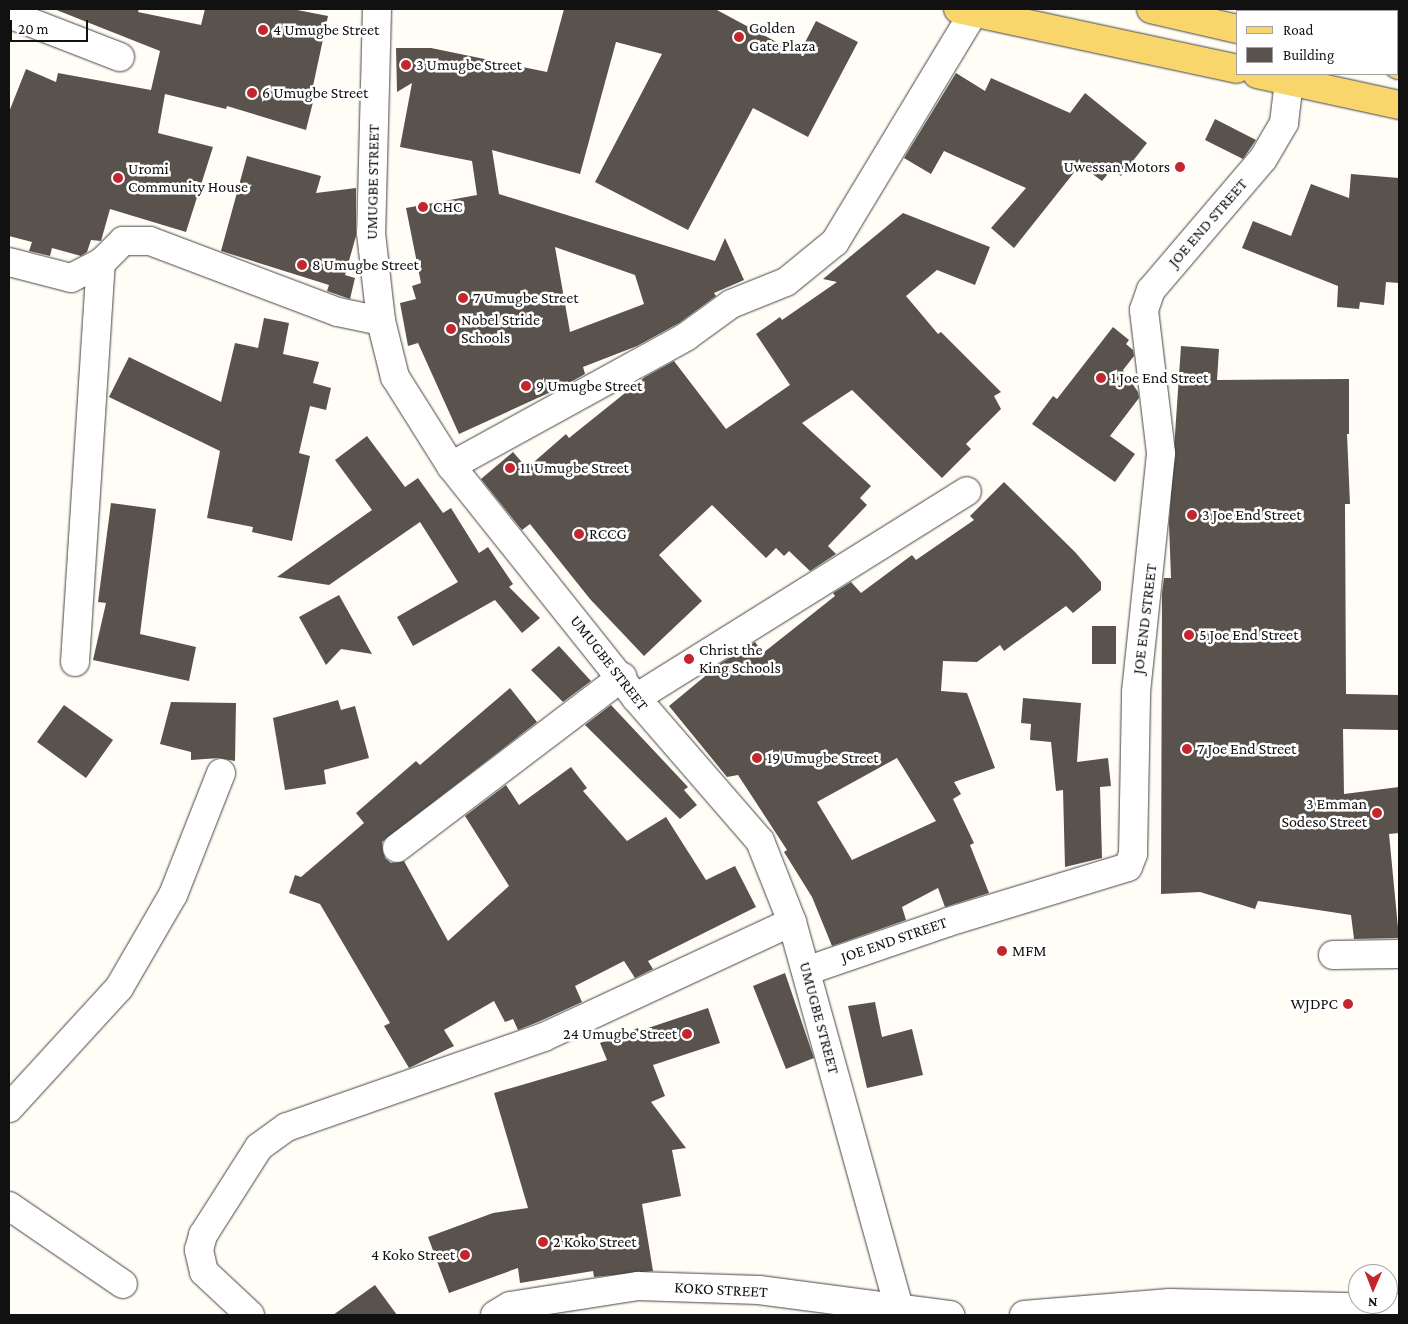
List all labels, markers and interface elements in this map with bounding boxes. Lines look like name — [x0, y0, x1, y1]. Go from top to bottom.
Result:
scale bar — [12, 10, 90, 42]
legend — [1236, 10, 1398, 75]
place label: Golden Gate Plaza — [749, 18, 816, 56]
place label: 4 Umugbe Street — [273, 20, 379, 40]
text: 20 m — [18, 21, 49, 37]
text: Road — [1283, 22, 1313, 38]
marker: 4 Umugbe Street — [257, 24, 269, 36]
marker: Golden Gate Plaza — [733, 31, 745, 43]
text: Building — [1283, 47, 1334, 63]
place label: 3 Umugbe Street — [416, 55, 522, 75]
marker: 3 Umugbe Street — [400, 59, 412, 71]
place label: 6 Umugbe Street — [262, 83, 368, 103]
marker: 6 Umugbe Street — [246, 87, 258, 99]
street label: UMUGBE STREET — [362, 124, 384, 240]
place label: Uwessan Motors — [1063, 157, 1170, 177]
place label: Uromi Community House — [128, 159, 248, 197]
marker: Uwessan Motors — [1174, 161, 1186, 173]
marker: Uromi Community House — [112, 172, 124, 184]
street label: JOE END STREET — [1164, 175, 1252, 271]
place label: CHC — [433, 197, 462, 217]
marker: CHC — [417, 201, 429, 213]
place label: 8 Umugbe Street — [312, 255, 419, 275]
marker: 8 Umugbe Street — [296, 259, 308, 271]
place label: 7 Umugbe Street — [473, 288, 579, 308]
marker: 7 Umugbe Street — [457, 292, 469, 304]
place label: Nobel Stride Schools — [461, 310, 540, 348]
marker: Nobel Stride Schools — [445, 323, 457, 335]
place label: 1 Joe End Street — [1111, 368, 1208, 388]
marker: 1 Joe End Street — [1095, 372, 1107, 384]
place label: 9 Umugbe Street — [536, 376, 642, 396]
marker: 9 Umugbe Street — [520, 380, 532, 392]
place label: 11 Umugbe Street — [520, 458, 629, 478]
marker: 11 Umugbe Street — [504, 462, 516, 474]
place label: 3 Joe End Street — [1202, 505, 1301, 525]
marker: 3 Joe End Street — [1186, 509, 1198, 521]
place label: RCCG — [589, 524, 627, 544]
marker: RCCG — [573, 528, 585, 540]
street label: JOE END STREET — [1129, 563, 1161, 675]
street label: UMUGBE STREET — [566, 612, 652, 714]
place label: 5 Joe End Street — [1199, 625, 1298, 645]
marker: 5 Joe End Street — [1183, 629, 1195, 641]
place label: Christ the King Schools — [699, 640, 781, 678]
marker: Christ the King Schools — [683, 653, 695, 665]
place label: 7 Joe End Street — [1197, 739, 1296, 759]
marker: 7 Joe End Street — [1181, 743, 1193, 755]
place label: 19 Umugbe Street — [767, 748, 879, 768]
marker: 19 Umugbe Street — [751, 752, 763, 764]
place label: 3 Emman Sodeso Street — [1281, 794, 1367, 832]
marker: 3 Emman Sodeso Street — [1371, 807, 1383, 819]
street label: JOE END STREET — [838, 913, 950, 967]
place label: MFM — [1012, 941, 1046, 961]
marker: MFM — [996, 945, 1008, 957]
street label: UMUGBE STREET — [795, 960, 843, 1076]
place label: WJDPC — [1290, 994, 1338, 1014]
marker: WJDPC — [1342, 998, 1354, 1010]
place label: 24 Umugbe Street — [563, 1024, 677, 1044]
marker: 24 Umugbe Street — [681, 1028, 693, 1040]
place label: 2 Koko Street — [553, 1232, 637, 1252]
marker: 2 Koko Street — [537, 1236, 549, 1248]
place label: 4 Koko Street — [371, 1245, 455, 1265]
marker: 4 Koko Street — [459, 1249, 471, 1261]
north arrow — [1348, 1264, 1398, 1314]
street label: KOKO STREET — [674, 1278, 768, 1302]
text: N — [1368, 1295, 1378, 1311]

